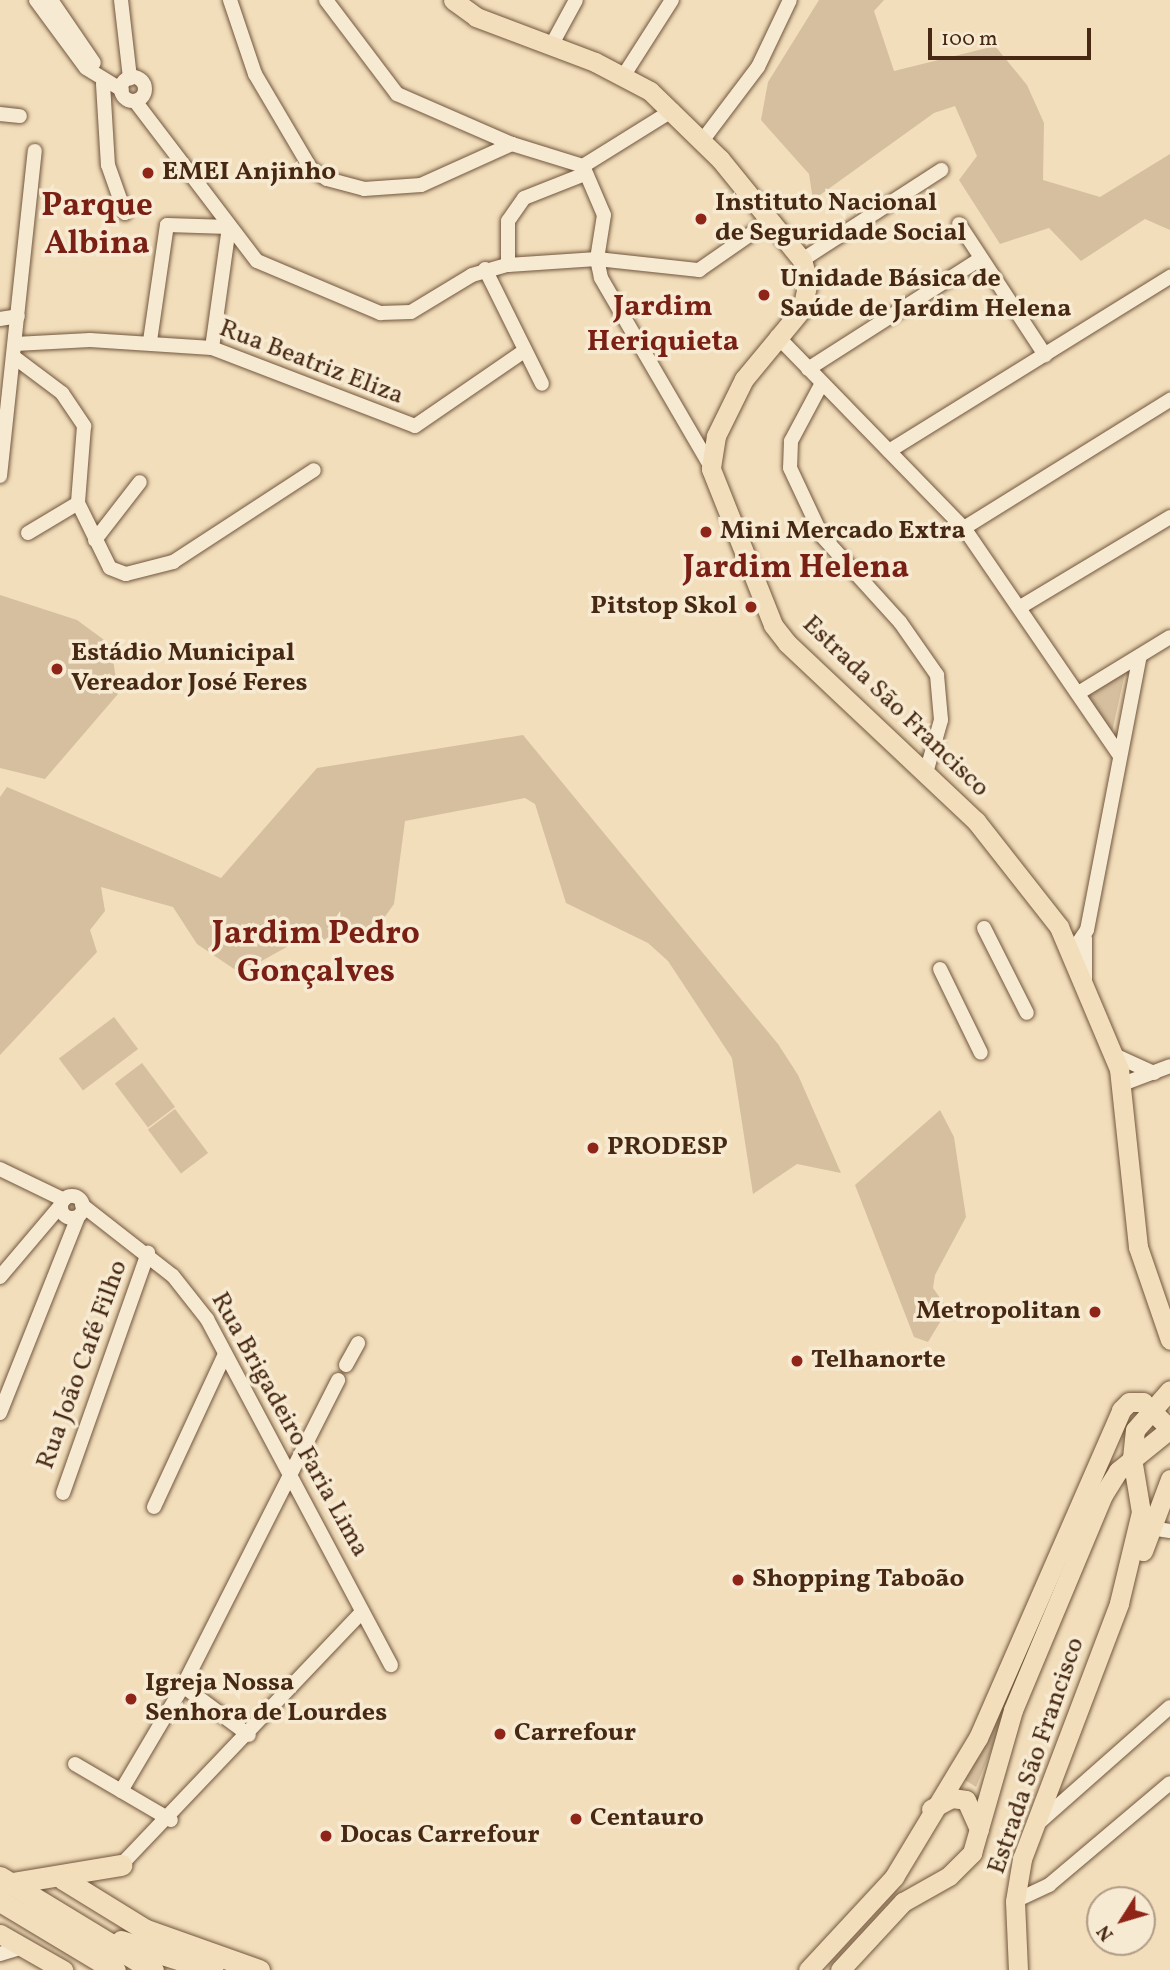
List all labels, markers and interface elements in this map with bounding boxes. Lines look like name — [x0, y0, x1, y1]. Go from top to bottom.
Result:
scale bar — [932, 14, 1095, 58]
text: 100 m — [941, 25, 998, 54]
place label: EMEI Anjinho — [162, 157, 336, 189]
marker: EMEI Anjinho — [140, 165, 156, 181]
district label: Parque Albina — [41, 188, 153, 266]
place label: Instituto Nacional de Seguridade Social — [715, 188, 966, 249]
marker: Instituto Nacional de Seguridade Social — [693, 211, 709, 227]
place label: Unidade Básica de Saúde de Jardim Helena — [780, 264, 1071, 326]
marker: Unidade Básica de Saúde de Jardim Helena — [754, 285, 774, 305]
district label: Jardim Heriquieta — [587, 289, 739, 360]
street label: Rua Beatriz Eliza — [214, 314, 408, 412]
place label: Mini Mercado Extra — [720, 516, 966, 548]
marker: Mini Mercado Extra — [698, 524, 714, 540]
district label: Jardim Helena — [683, 550, 909, 590]
place label: Pitstop Skol — [590, 591, 737, 623]
marker: Pitstop Skol — [743, 599, 759, 615]
street label: Estrada São Francisco — [795, 610, 995, 804]
place label: Estádio Municipal Vereador José Feres — [71, 638, 308, 700]
marker: Estádio Municipal Vereador José Feres — [49, 661, 65, 677]
district label: Jardim Pedro Gonçalves — [212, 916, 420, 994]
place label: PRODESP — [607, 1132, 728, 1164]
marker: PRODESP — [585, 1140, 601, 1156]
street label: Rua João Café Filho — [31, 1256, 135, 1474]
street label: Rua Brigadeiro Faria Lima — [203, 1287, 375, 1563]
place label: Metropolitan — [916, 1296, 1081, 1328]
marker: Metropolitan — [1087, 1304, 1103, 1320]
place label: Telhanorte — [811, 1345, 946, 1377]
marker: Telhanorte — [789, 1353, 805, 1369]
place label: Shopping Taboão — [752, 1564, 965, 1596]
marker: Shopping Taboão — [730, 1572, 746, 1588]
street label: Estrada São Francisco — [982, 1634, 1092, 1878]
place label: Igreja Nossa Senhora de Lourdes — [145, 1668, 387, 1730]
marker: Igreja Nossa Senhora de Lourdes — [123, 1691, 139, 1707]
place label: Carrefour — [514, 1718, 636, 1750]
marker: Carrefour — [492, 1726, 508, 1742]
place label: Centauro — [590, 1803, 704, 1835]
marker: Centauro — [568, 1811, 584, 1827]
place label: Docas Carrefour — [340, 1820, 540, 1852]
marker: Docas Carrefour — [318, 1828, 334, 1844]
north arrow — [1086, 1886, 1156, 1956]
text: N — [1091, 1919, 1120, 1946]

